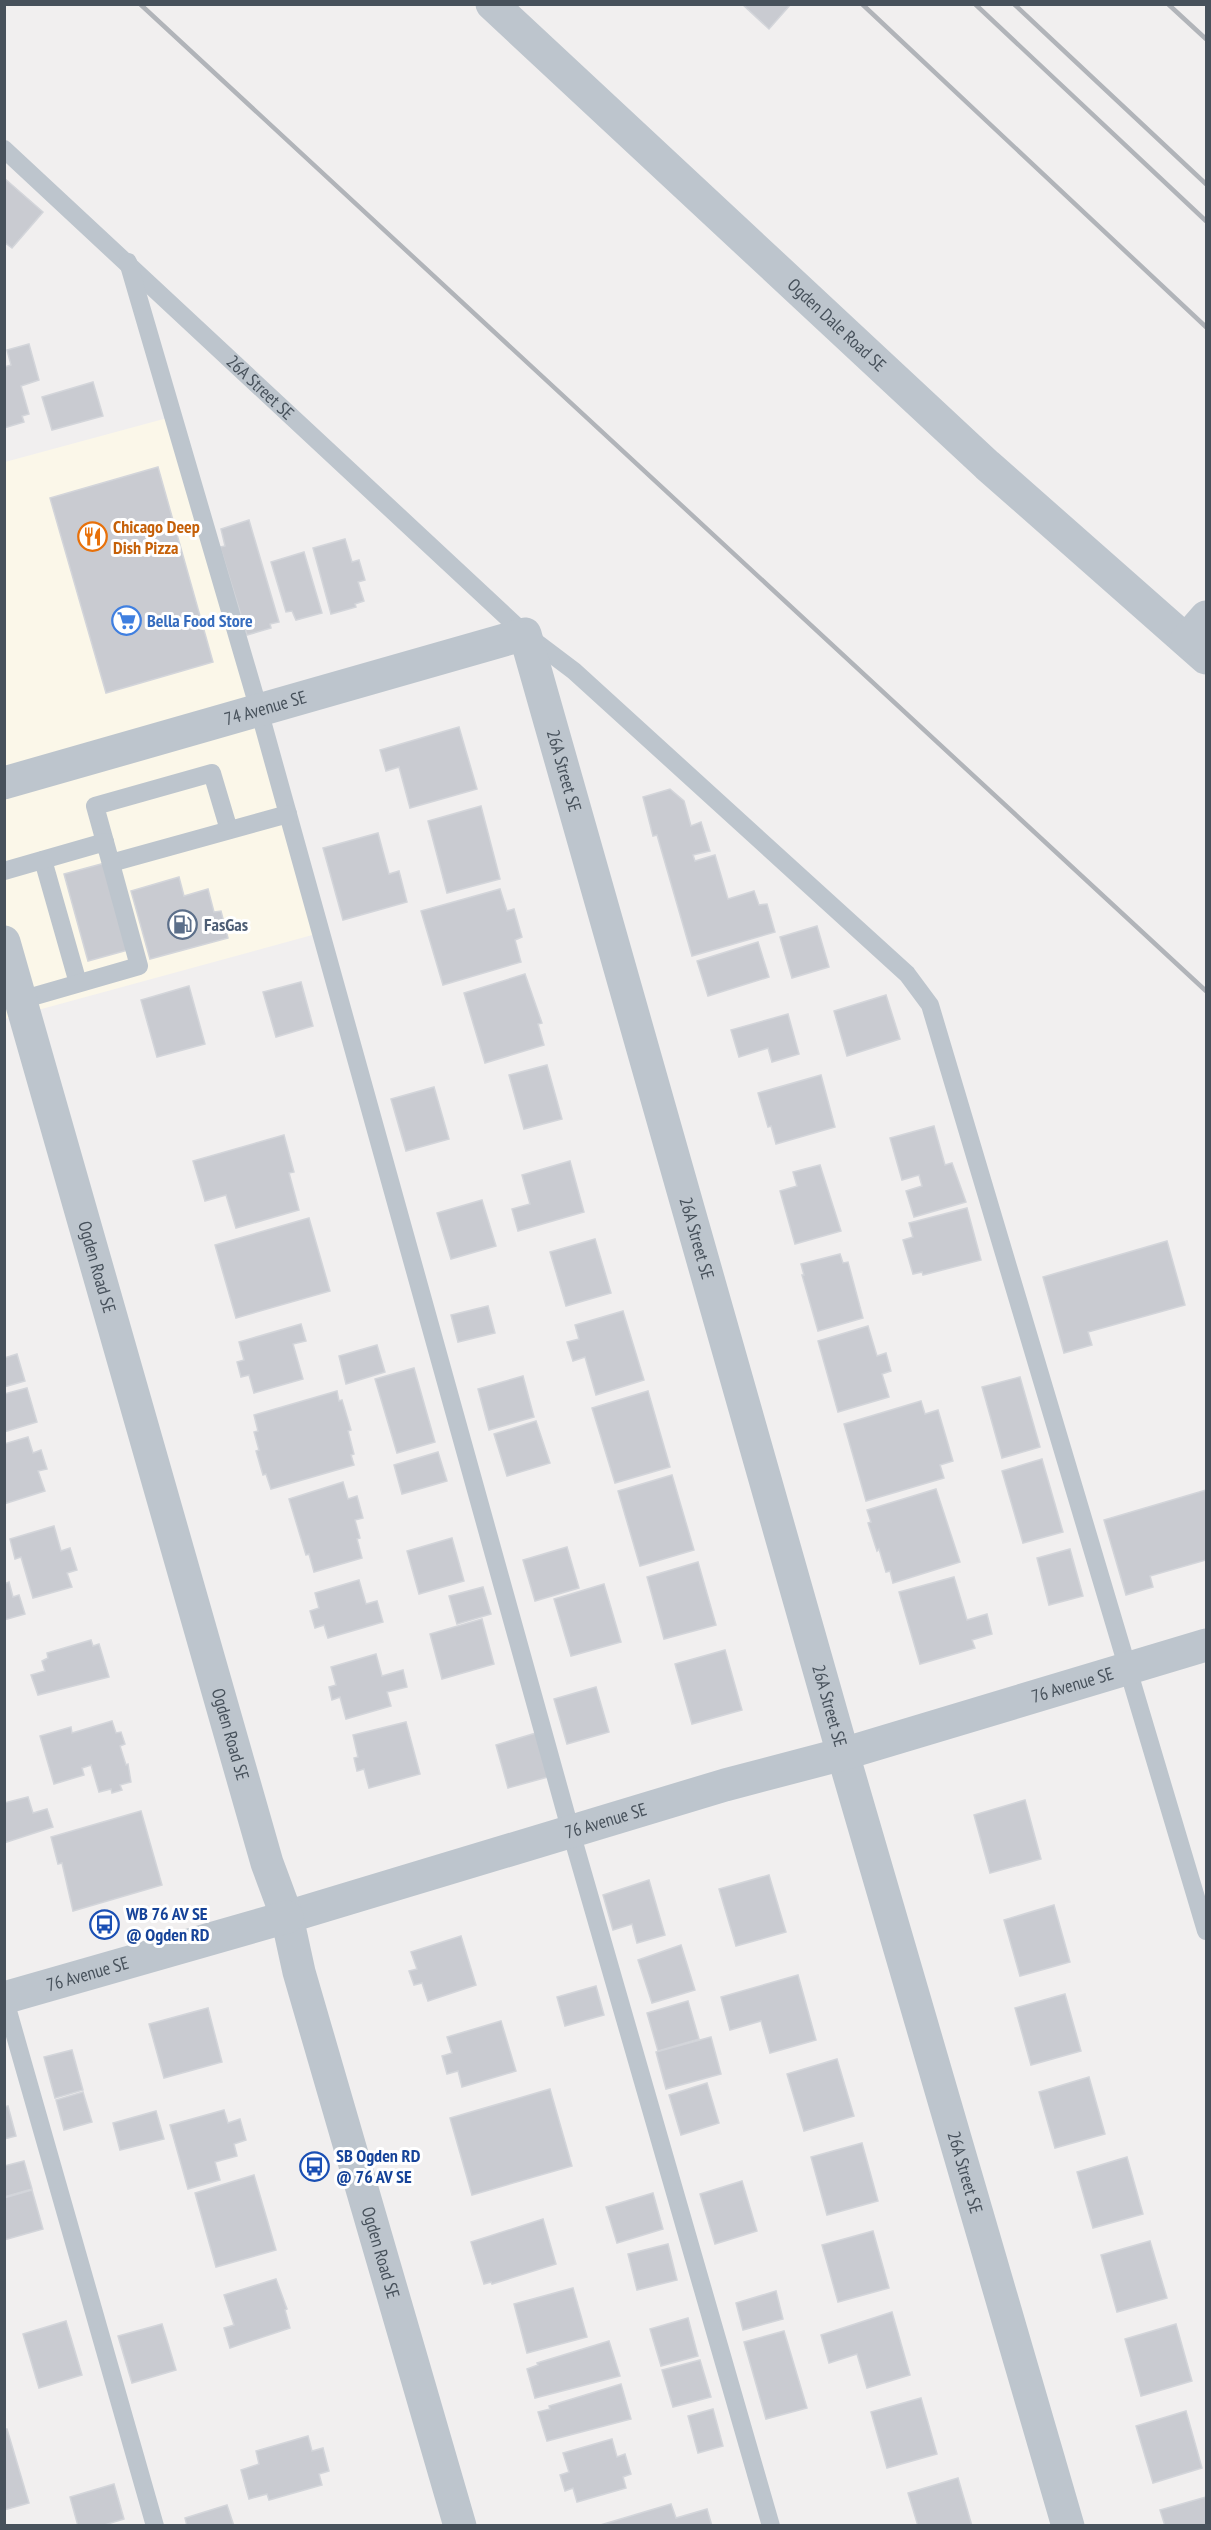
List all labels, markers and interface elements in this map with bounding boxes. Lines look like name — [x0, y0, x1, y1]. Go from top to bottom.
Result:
street label: Ogden Dale Road SE — [783, 273, 891, 376]
street label: 26A Street SE — [222, 350, 299, 424]
place label: Chicago Deep Dish Pizza — [113, 515, 200, 559]
restaurant icon: Chicago Deep Dish Pizza — [76, 521, 108, 553]
supermarket icon: Bella Food Store — [110, 605, 142, 637]
place label: Bella Food Store — [147, 609, 253, 632]
street label: 74 Avenue SE — [222, 685, 309, 730]
street label: 26A Street SE — [542, 727, 587, 814]
fuel station icon: FasGas — [167, 909, 199, 941]
place label: FasGas — [204, 913, 248, 936]
street label: 26A Street SE — [674, 1194, 720, 1282]
street label: Ogden Road SE — [73, 1218, 121, 1316]
street label: 76 Avenue SE — [1029, 1661, 1116, 1708]
street label: 26A Street SE — [807, 1662, 852, 1749]
street label: Ogden Road SE — [207, 1686, 255, 1783]
street label: 76 Avenue SE — [562, 1797, 649, 1844]
place label: WB 76 AV SE @ Ogden RD — [125, 1902, 210, 1946]
bus stop icon: WB 76 AV SE @ Ogden RD — [89, 1908, 121, 1940]
street label: 76 Avenue SE — [44, 1951, 131, 1996]
street label: 26A Street SE — [943, 2128, 988, 2216]
place label: SB Ogden RD @ 76 AV SE — [336, 2144, 421, 2188]
bus stop icon: SB Ogden RD @ 76 AV SE — [299, 2150, 331, 2182]
street label: Ogden Road SE — [357, 2204, 405, 2301]

